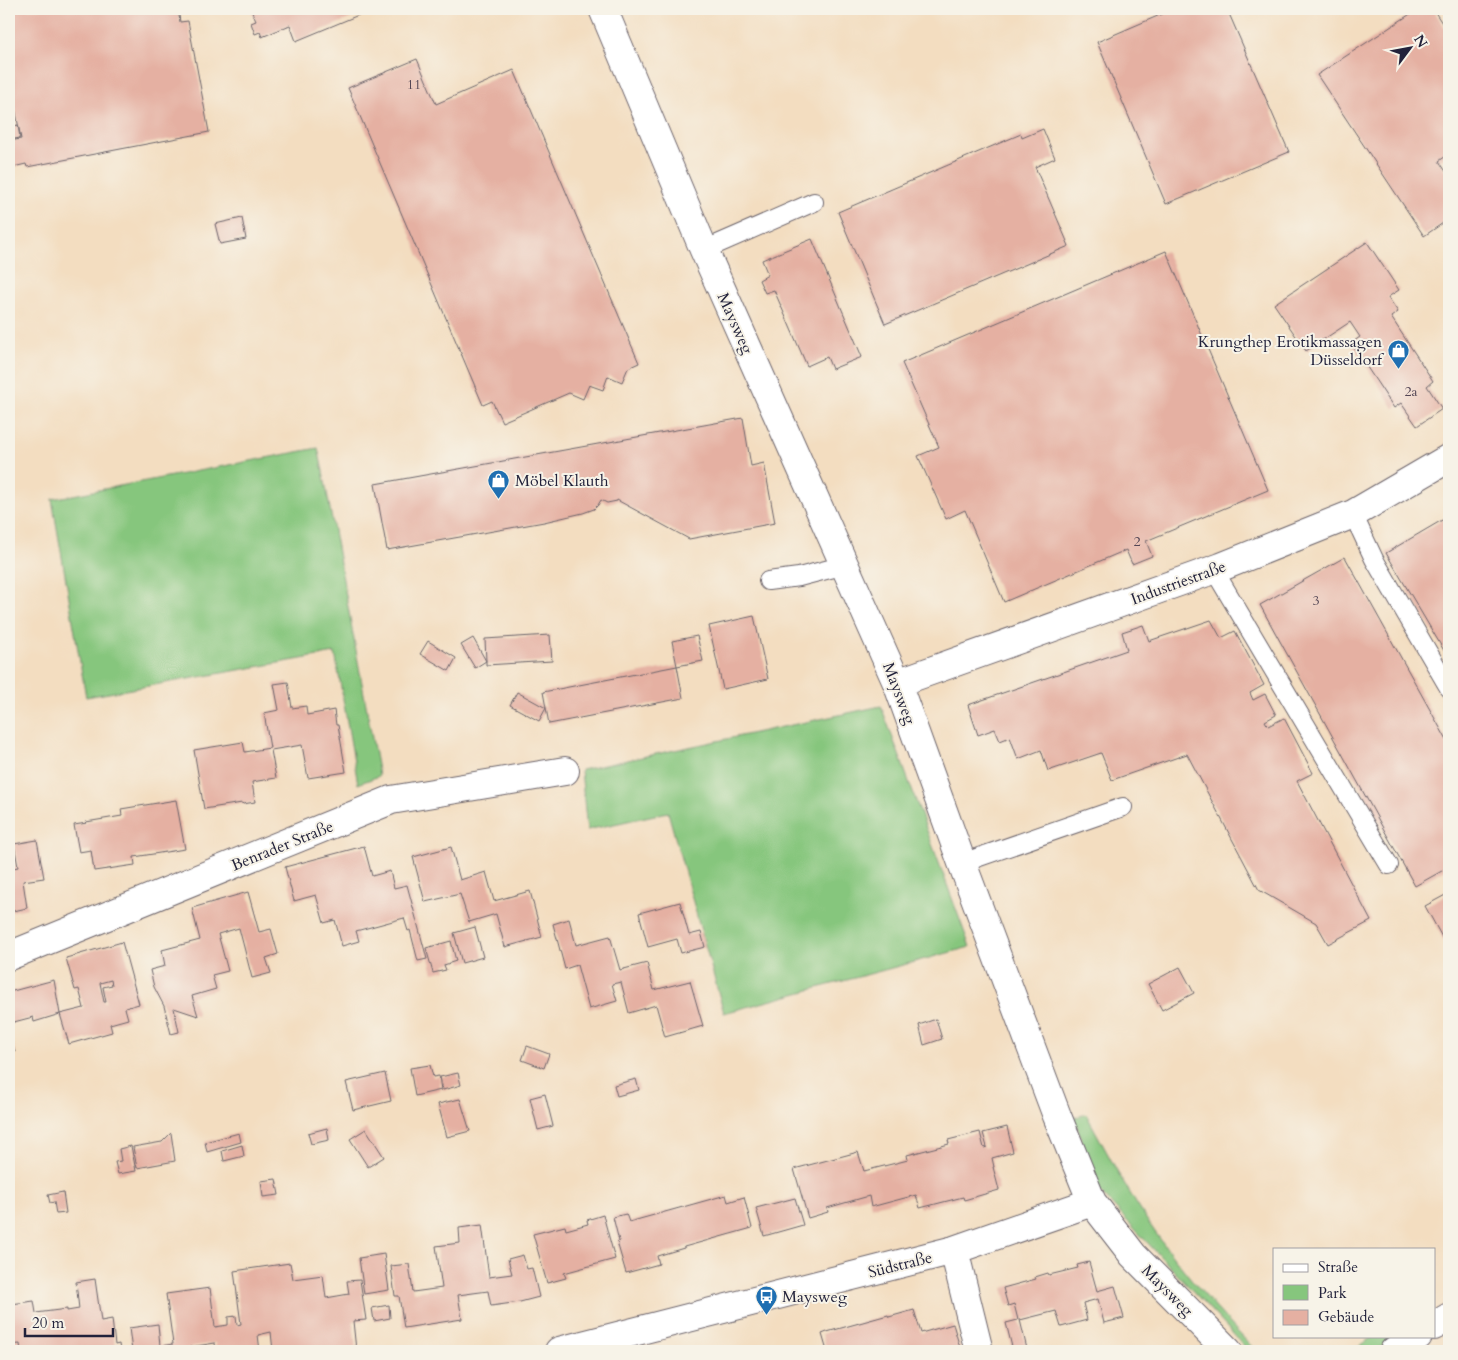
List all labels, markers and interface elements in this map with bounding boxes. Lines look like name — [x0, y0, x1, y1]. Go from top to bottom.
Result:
north arrow — [1386, 22, 1436, 72]
text: N — [1409, 31, 1432, 52]
house number: 11 — [407, 75, 421, 94]
street label: Maysweg — [712, 289, 758, 358]
place label: Krungthep Erotikmassagen Düsseldorf — [1198, 331, 1385, 371]
shop icon: Krungthep Erotikmassagen Düsseldorf — [1386, 338, 1410, 369]
house number: 2a — [1404, 382, 1418, 401]
shop icon: Möbel Klauth — [487, 468, 511, 499]
place label: Möbel Klauth — [515, 470, 609, 492]
house number: 2 — [1133, 532, 1141, 551]
street label: Industriestraße — [1128, 556, 1229, 610]
house number: 3 — [1312, 591, 1320, 610]
street label: Maysweg — [877, 659, 921, 728]
street label: Benrader Straße — [228, 815, 337, 876]
street label: Südstraße — [866, 1246, 935, 1284]
legend — [1273, 1248, 1436, 1338]
text: Straße — [1318, 1257, 1358, 1277]
street label: Maysweg — [1137, 1260, 1198, 1321]
text: Park — [1318, 1283, 1347, 1303]
bus stop icon: Maysweg — [754, 1284, 778, 1315]
place label: Maysweg — [782, 1286, 847, 1308]
scale bar — [25, 1305, 112, 1337]
text: Gebäude — [1318, 1307, 1375, 1327]
text: 20 m — [32, 1313, 64, 1333]

